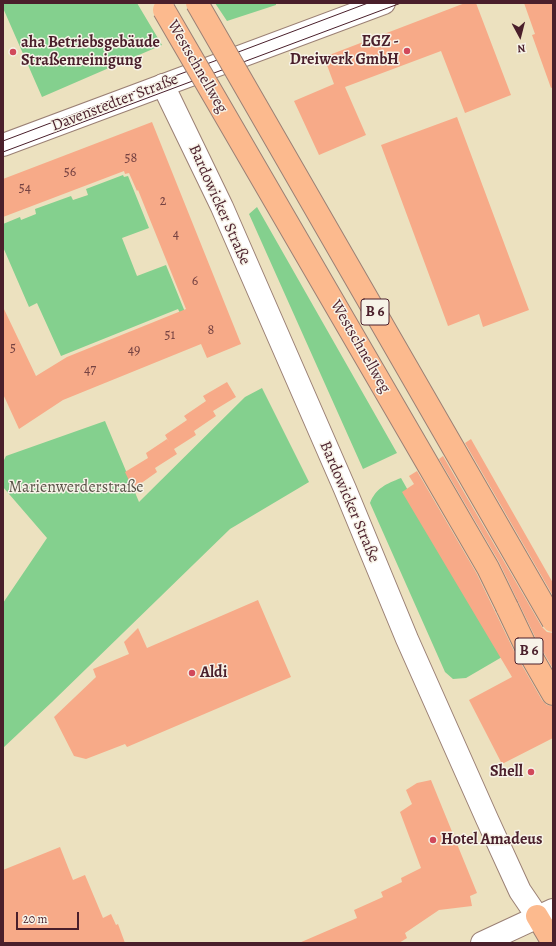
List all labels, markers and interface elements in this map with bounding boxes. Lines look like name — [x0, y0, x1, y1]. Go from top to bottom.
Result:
north arrow — [500, 16, 540, 56]
street label: Westschnellweg — [163, 17, 231, 117]
place label: EGZ - Dreiwerk GmbH — [290, 32, 399, 70]
place label: aha Betriebsgebäude Straßenreinigung — [21, 33, 160, 71]
text: N — [517, 40, 526, 56]
marker: EGZ - Dreiwerk GmbH — [402, 46, 412, 56]
marker: aha Betriebsgebäude Straßenreinigung — [8, 47, 18, 57]
street label: Davenstedter Straße — [49, 70, 181, 136]
street label: Bardowicker Straße — [184, 142, 254, 268]
house number: 58 — [125, 151, 137, 167]
house number: 56 — [64, 165, 76, 181]
house number: 54 — [19, 181, 31, 197]
house number: 2 — [160, 194, 166, 210]
house number: 4 — [173, 227, 179, 243]
house number: 6 — [192, 274, 198, 290]
street label: Westschnellweg — [326, 297, 394, 397]
road number: B 6 — [361, 299, 389, 325]
house number: 8 — [208, 323, 214, 339]
house number: 51 — [165, 328, 175, 344]
house number: 5 — [10, 341, 16, 357]
house number: 49 — [128, 343, 140, 359]
house number: 47 — [84, 363, 96, 379]
street label: Bardowicker Straße — [315, 439, 383, 565]
park label: Marienwerderstraße — [9, 478, 143, 498]
road number: B 6 — [515, 638, 543, 664]
place label: Aldi — [200, 663, 227, 683]
marker: Aldi — [187, 668, 197, 678]
place label: Shell — [490, 762, 523, 782]
marker: Shell — [526, 767, 536, 777]
place label: Hotel Amadeus — [441, 830, 543, 850]
marker: Hotel Amadeus — [428, 835, 438, 845]
scale bar — [18, 904, 81, 930]
text: 20 m — [23, 911, 47, 927]

